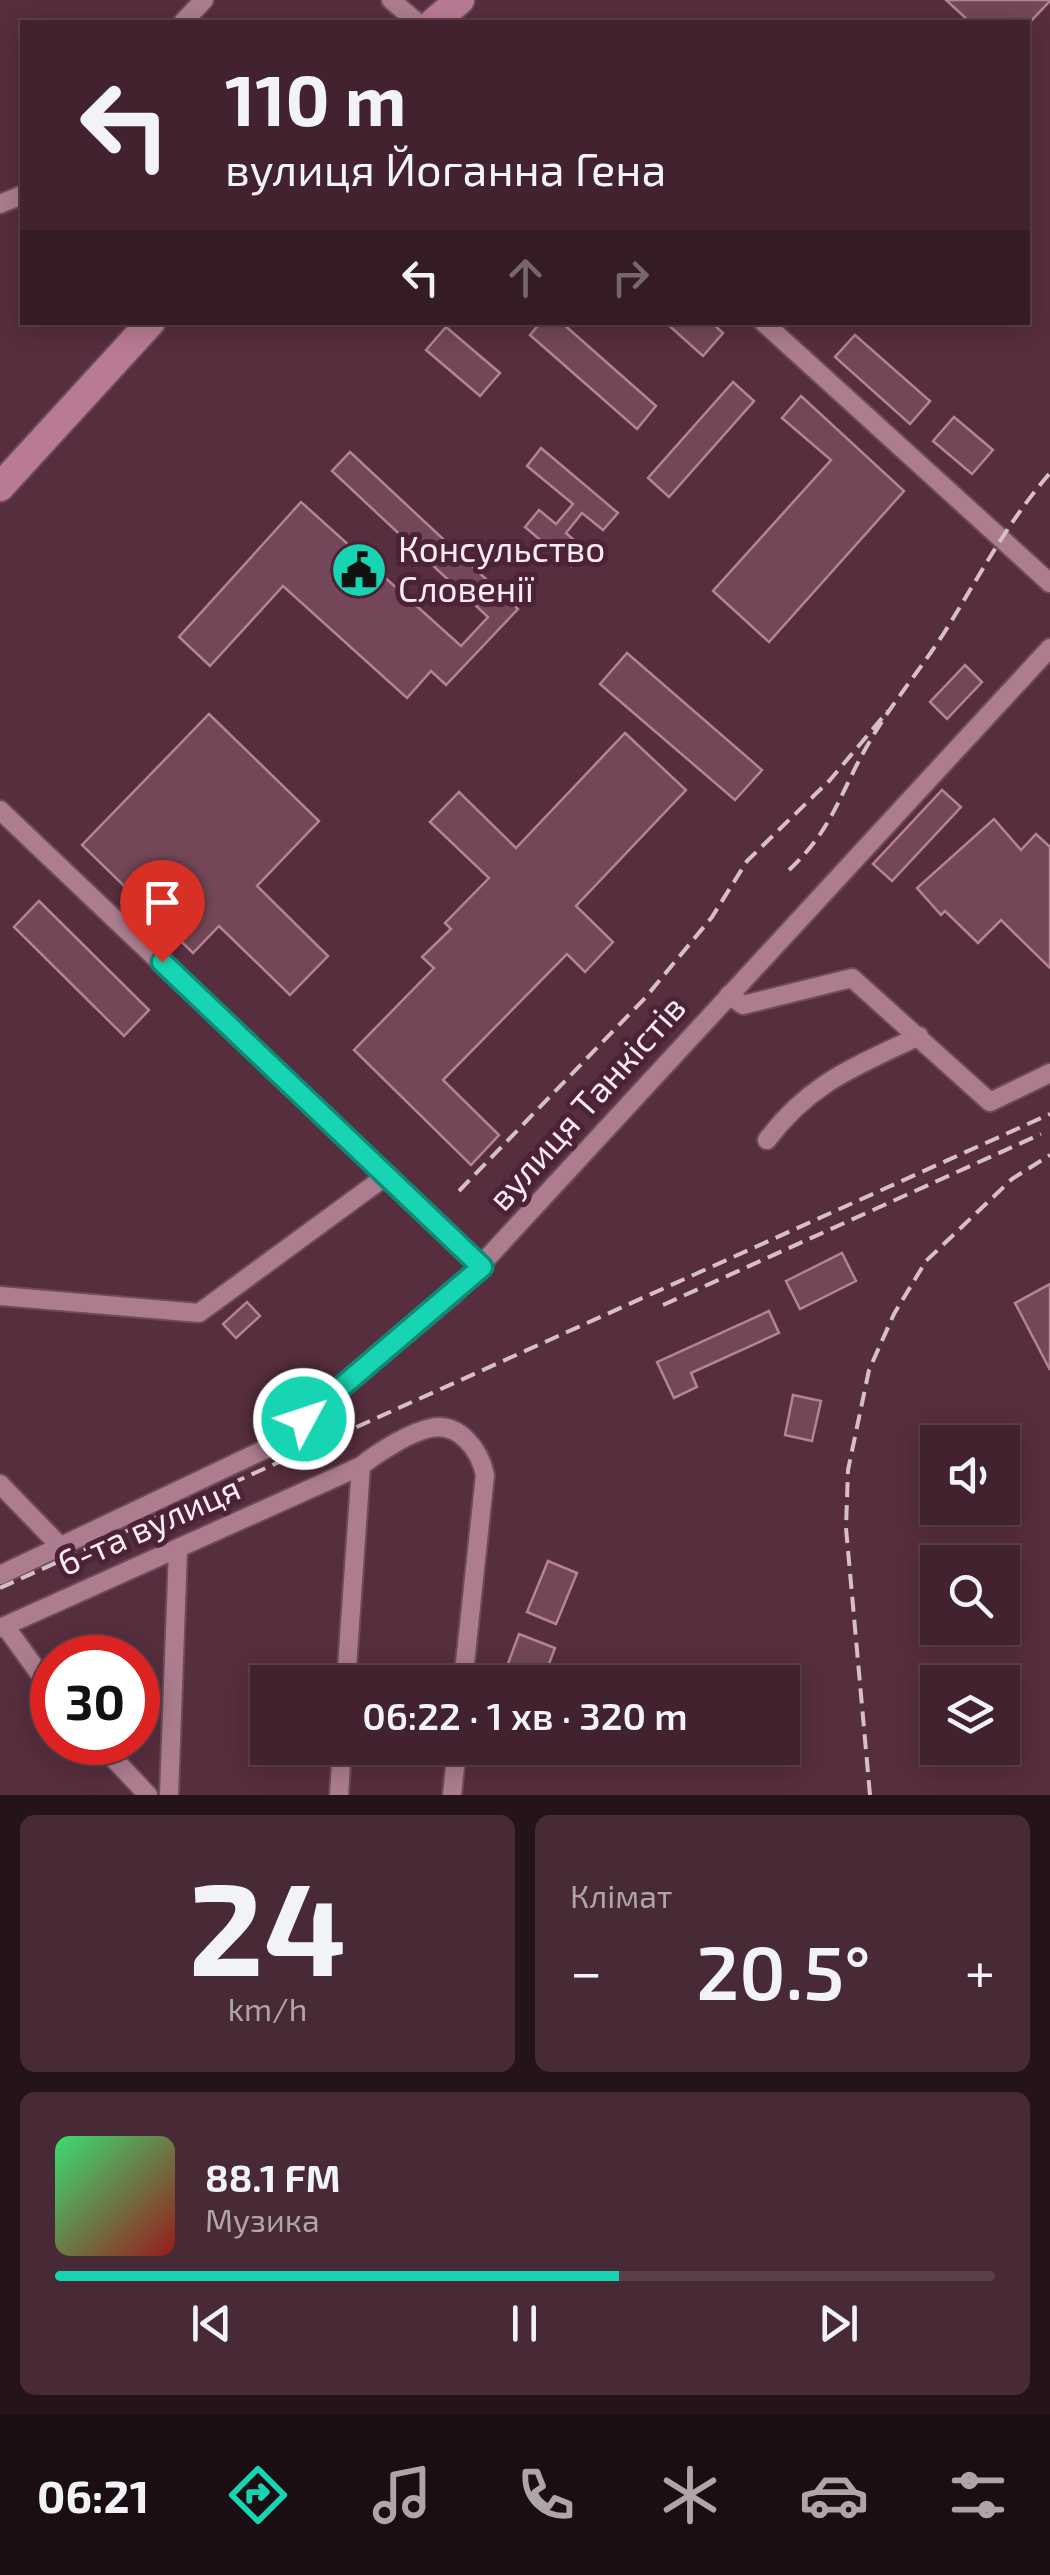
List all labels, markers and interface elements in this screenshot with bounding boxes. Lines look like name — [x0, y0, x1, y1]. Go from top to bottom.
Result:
text: 110 m — [225, 56, 406, 140]
icon: left — [60, 60, 190, 190]
text: вулиця Йоганна Гена — [225, 141, 666, 195]
icon: left — [393, 250, 448, 305]
icon: ahead — [498, 250, 553, 305]
icon: right — [603, 250, 658, 305]
place label: Консульство Словенії — [398, 527, 605, 609]
public building icon: Консульство Словенії — [329, 540, 389, 600]
pin — [120, 860, 205, 963]
icon: arrive — [135, 875, 190, 930]
street label: вулиця Танкістів — [478, 986, 694, 1218]
position arrow — [252, 1367, 356, 1471]
map controls — [920, 1425, 1020, 1765]
button: sound — [920, 1425, 1020, 1525]
street label: 6-та вулиця — [50, 1465, 246, 1584]
button: search — [920, 1545, 1020, 1645]
speed limit sign: 30 — [30, 1635, 160, 1765]
button: layers — [920, 1665, 1020, 1765]
text: 06:22 · 1 хв · 320 m — [362, 1692, 688, 1738]
text: 24 — [188, 1846, 347, 2002]
text: Клімат — [570, 1876, 673, 1914]
text: 20.5° — [696, 1925, 871, 2015]
text: − — [570, 1937, 602, 2003]
text: + — [965, 1937, 995, 2003]
text: km/h — [228, 1989, 307, 2027]
text: 88.1 FM — [205, 2154, 341, 2200]
text: Музика — [205, 2200, 320, 2238]
icon: previous — [184, 2296, 239, 2351]
icon: pause — [497, 2296, 552, 2351]
icon: next — [811, 2296, 866, 2351]
icon: directions — [223, 2460, 293, 2530]
icon: music — [367, 2460, 437, 2530]
icon: phone — [511, 2460, 581, 2530]
icon: climate — [655, 2460, 725, 2530]
icon: car — [799, 2460, 869, 2530]
icon: filters — [943, 2460, 1013, 2530]
text: 06:21 — [37, 2468, 149, 2522]

